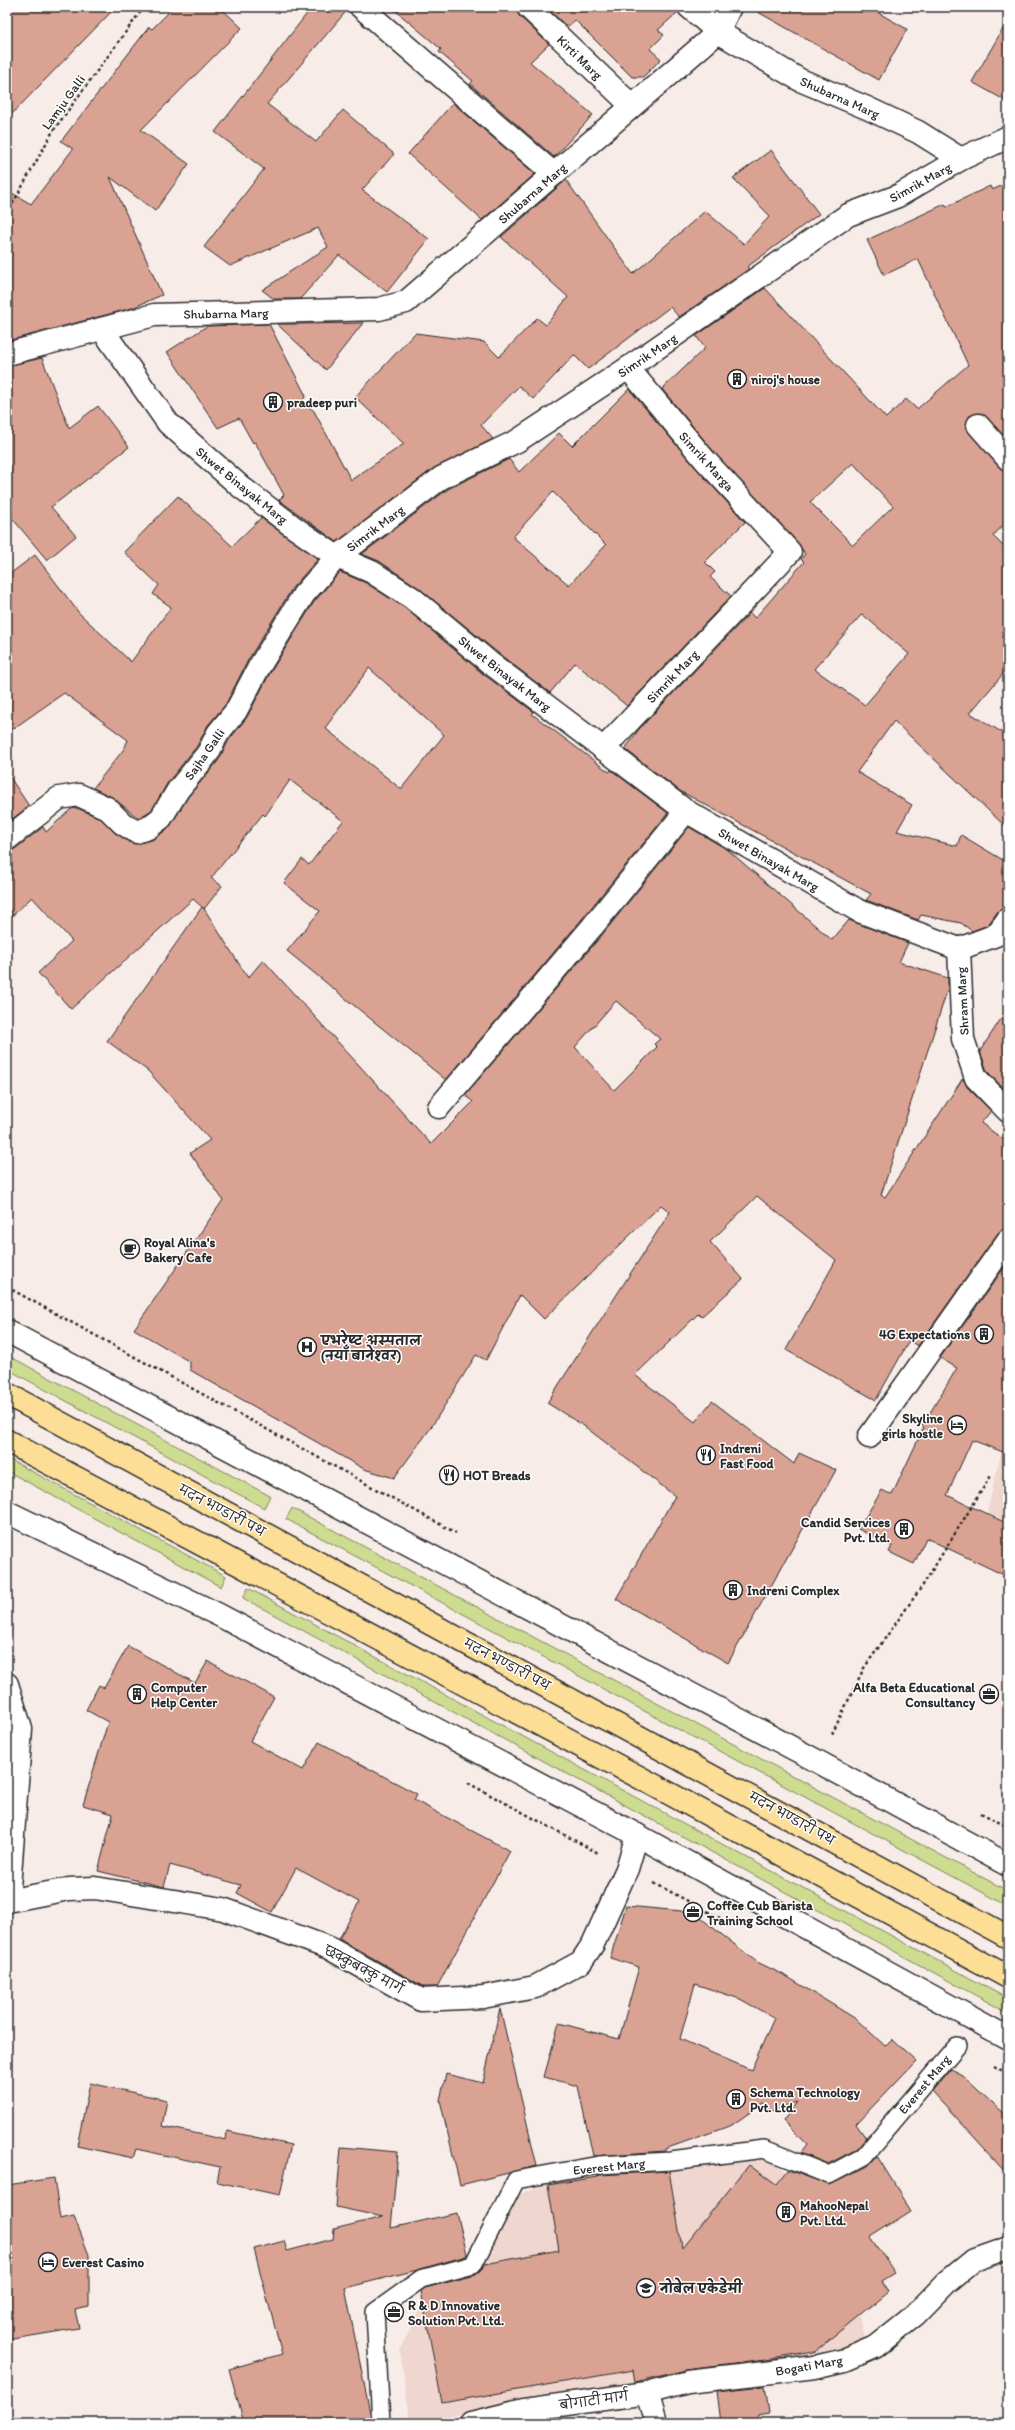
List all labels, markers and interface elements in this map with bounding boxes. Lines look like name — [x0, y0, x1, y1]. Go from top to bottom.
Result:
street label: Kirti Marg — [554, 32, 606, 83]
street label: Lamju Galli — [39, 72, 88, 133]
street label: Shubarna Marg — [798, 73, 882, 122]
street label: Shubarna Marg — [495, 159, 570, 227]
street label: Simrik Marg — [887, 159, 954, 206]
street label: Shubarna Marg — [183, 305, 269, 322]
street label: Simrik Marg — [615, 330, 680, 381]
building icon: niroj's house — [726, 368, 748, 390]
place label: niroj's house — [750, 372, 820, 388]
building icon: pradeep puri — [262, 391, 284, 413]
place label: pradeep puri — [286, 395, 357, 411]
street label: Simrik Marga — [676, 428, 737, 494]
street label: Shwet Binayak Marg — [193, 444, 291, 527]
street label: Simrik Marg — [344, 502, 407, 555]
street label: Shwet Binayak Marg — [455, 632, 554, 715]
street label: Simrik Marg — [643, 646, 702, 706]
street label: Sajha Galli — [181, 726, 228, 783]
street label: Shwet Binayak Marg — [716, 825, 822, 895]
street label: Shram Marg — [953, 966, 972, 1036]
place label: Royal Alina's Bakery Cafe — [144, 1235, 215, 1266]
cafe icon: Royal Alina's Bakery Cafe — [119, 1238, 141, 1260]
building icon: 4G Expectations — [973, 1323, 995, 1345]
place label: 4G Expectations — [879, 1327, 970, 1343]
place label: एभरेष्ट अस्पताल (नयाँ बानेश्वर) — [320, 1330, 423, 1364]
hospital icon: एभरेष्ट अस्पताल (नयाँ बानेश्वर) — [296, 1336, 318, 1358]
place label: Skyline girls hostle — [882, 1411, 943, 1442]
hotel icon: Skyline girls hostle — [946, 1414, 968, 1436]
place label: Indreni Fast Food — [720, 1441, 775, 1471]
restaurant icon: Indreni Fast Food — [695, 1444, 717, 1466]
restaurant icon: HOT Breads — [438, 1464, 460, 1486]
place label: HOT Breads — [463, 1468, 531, 1483]
street label: मदन भण्डारी पथ — [175, 1478, 270, 1540]
place label: Candid Services Pvt. Ltd. — [801, 1515, 890, 1545]
building icon: Candid Services Pvt. Ltd. — [893, 1518, 915, 1540]
building icon: Indreni Complex — [722, 1579, 744, 1601]
place label: Indreni Complex — [747, 1583, 840, 1599]
street label: मदन भण्डारी पथ — [460, 1632, 555, 1694]
place label: Computer Help Center — [151, 1680, 218, 1711]
place label: Alfa Beta Educational Consultancy — [852, 1680, 976, 1711]
building icon: Computer Help Center — [126, 1683, 148, 1705]
office icon: Alfa Beta Educational Consultancy — [978, 1683, 1000, 1705]
street label: मदन भण्डारी पथ — [745, 1786, 840, 1849]
place label: Coffee Cub Barista Training School — [706, 1898, 813, 1929]
office icon: Coffee Cub Barista Training School — [682, 1901, 704, 1923]
street label: छक्कुबक्कु मार्ग — [320, 1939, 408, 1999]
street label: Everest Marg — [895, 2051, 954, 2117]
place label: Schema Technology Pvt. Ltd. — [750, 2085, 861, 2115]
building icon: Schema Technology Pvt. Ltd. — [725, 2088, 747, 2110]
street label: Everest Marg — [572, 2155, 646, 2178]
place label: MahooNepal Pvt. Ltd. — [800, 2198, 869, 2228]
building icon: MahooNepal Pvt. Ltd. — [775, 2201, 797, 2223]
hotel icon: Everest Casino — [37, 2251, 59, 2273]
place label: Everest Casino — [62, 2255, 145, 2270]
school or university icon: नोबेल एकेडेमी — [635, 2277, 657, 2299]
place label: नोबेल एकेडेमी — [659, 2277, 744, 2296]
place label: R & D Innovative Solution Pvt. Ltd. — [408, 2298, 504, 2328]
office icon: R & D Innovative Solution Pvt. Ltd. — [383, 2301, 405, 2323]
street label: Bogati Marg — [774, 2352, 844, 2379]
street label: बोगाटी मार्ग — [557, 2385, 631, 2413]

